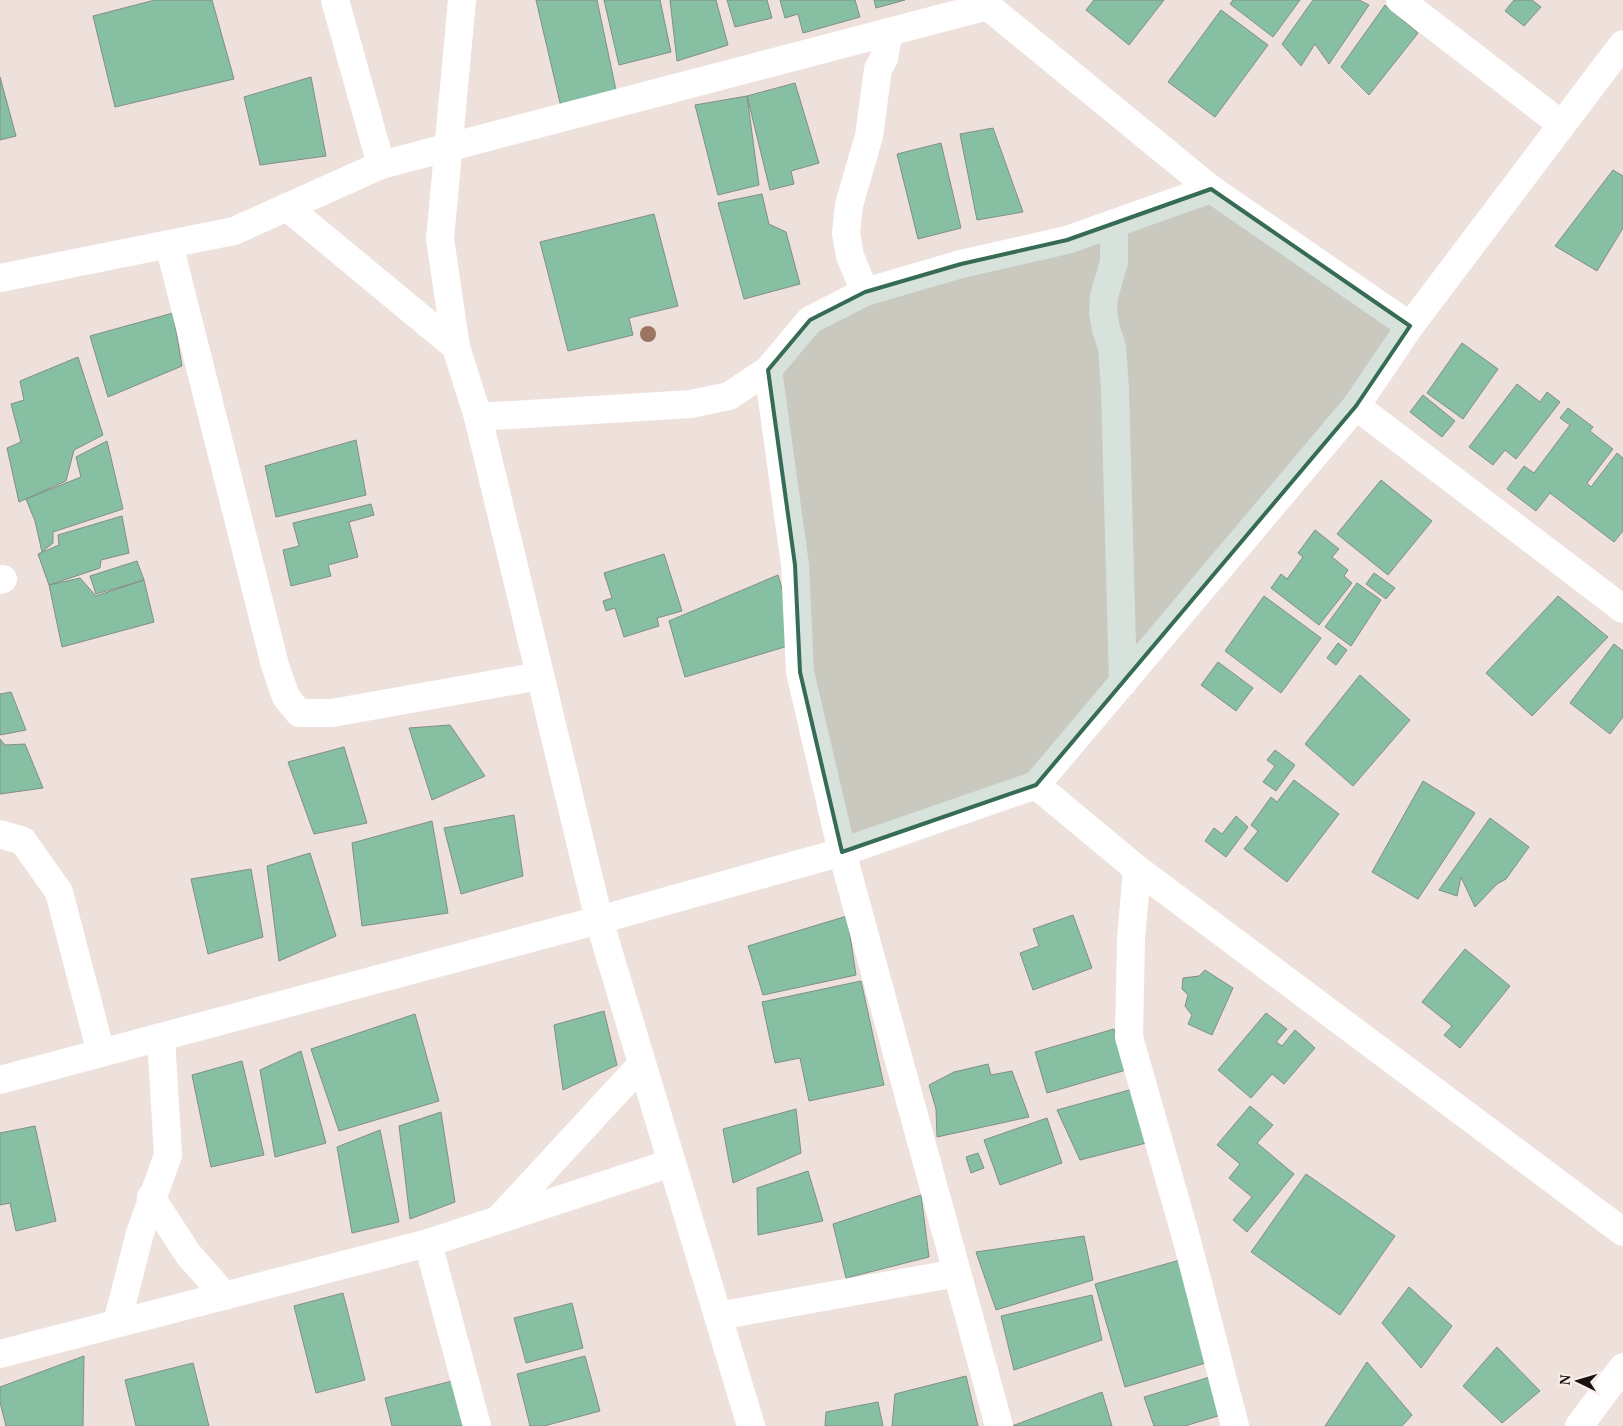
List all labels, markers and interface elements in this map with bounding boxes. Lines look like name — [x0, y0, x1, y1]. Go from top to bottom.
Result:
north arrow — [1553, 1356, 1603, 1406]
text: N — [1555, 1373, 1575, 1386]

